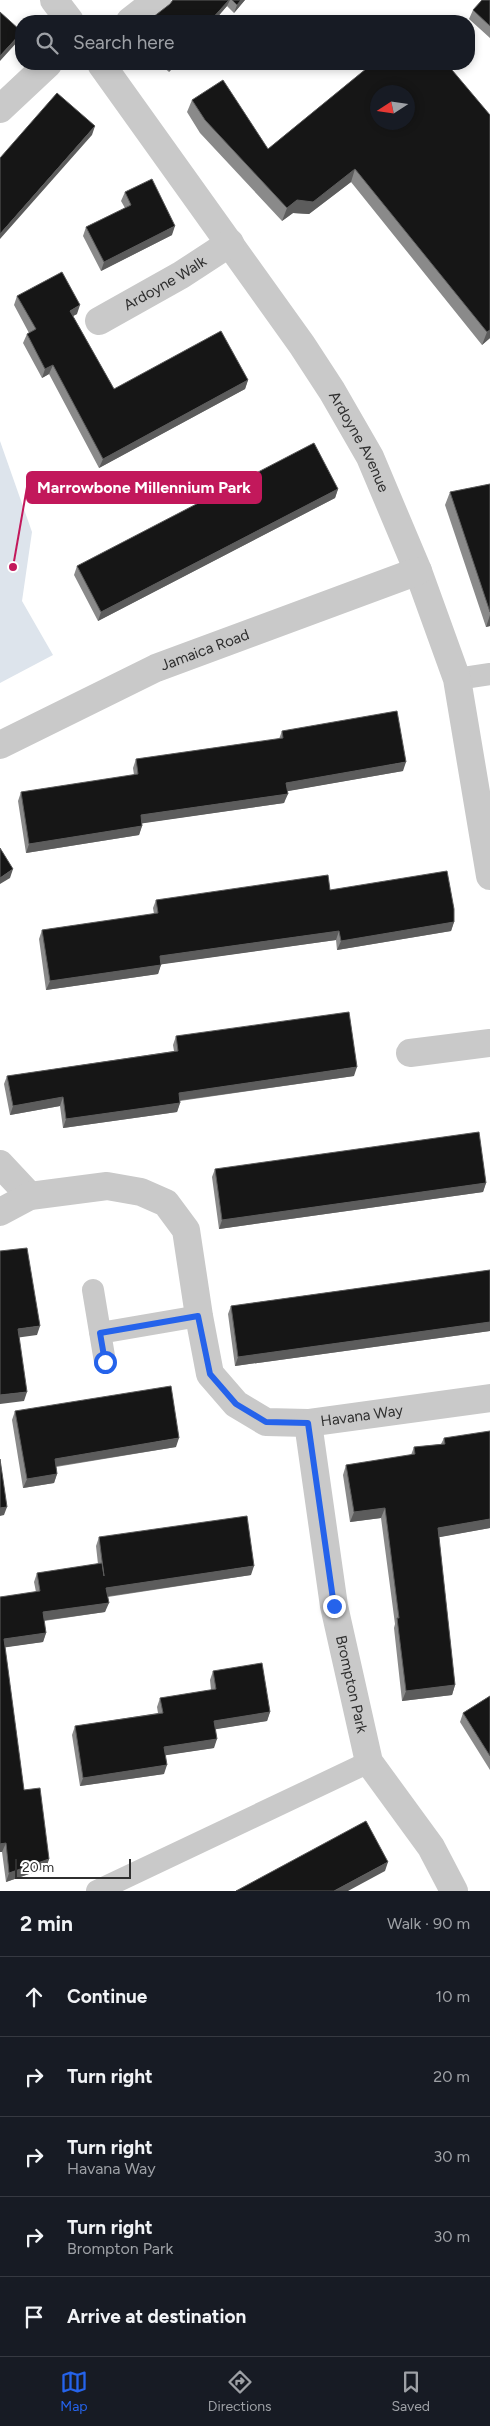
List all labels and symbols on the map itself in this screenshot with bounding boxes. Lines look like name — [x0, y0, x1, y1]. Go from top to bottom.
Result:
north arrow — [370, 85, 415, 130]
street label: Ardoyne Walk — [120, 252, 210, 314]
street label: Ardoyne Avenue — [325, 388, 393, 495]
callout: Marrowbone Millennium Park — [27, 472, 261, 503]
text: Marrowbone Millennium Park — [37, 478, 251, 497]
street label: Jamaica Road — [158, 625, 252, 675]
route start — [94, 1351, 117, 1374]
street label: Havana Way — [319, 1401, 404, 1430]
route end — [323, 1595, 346, 1618]
street label: Brompton Park — [332, 1634, 371, 1735]
scale bar — [15, 1856, 131, 1879]

